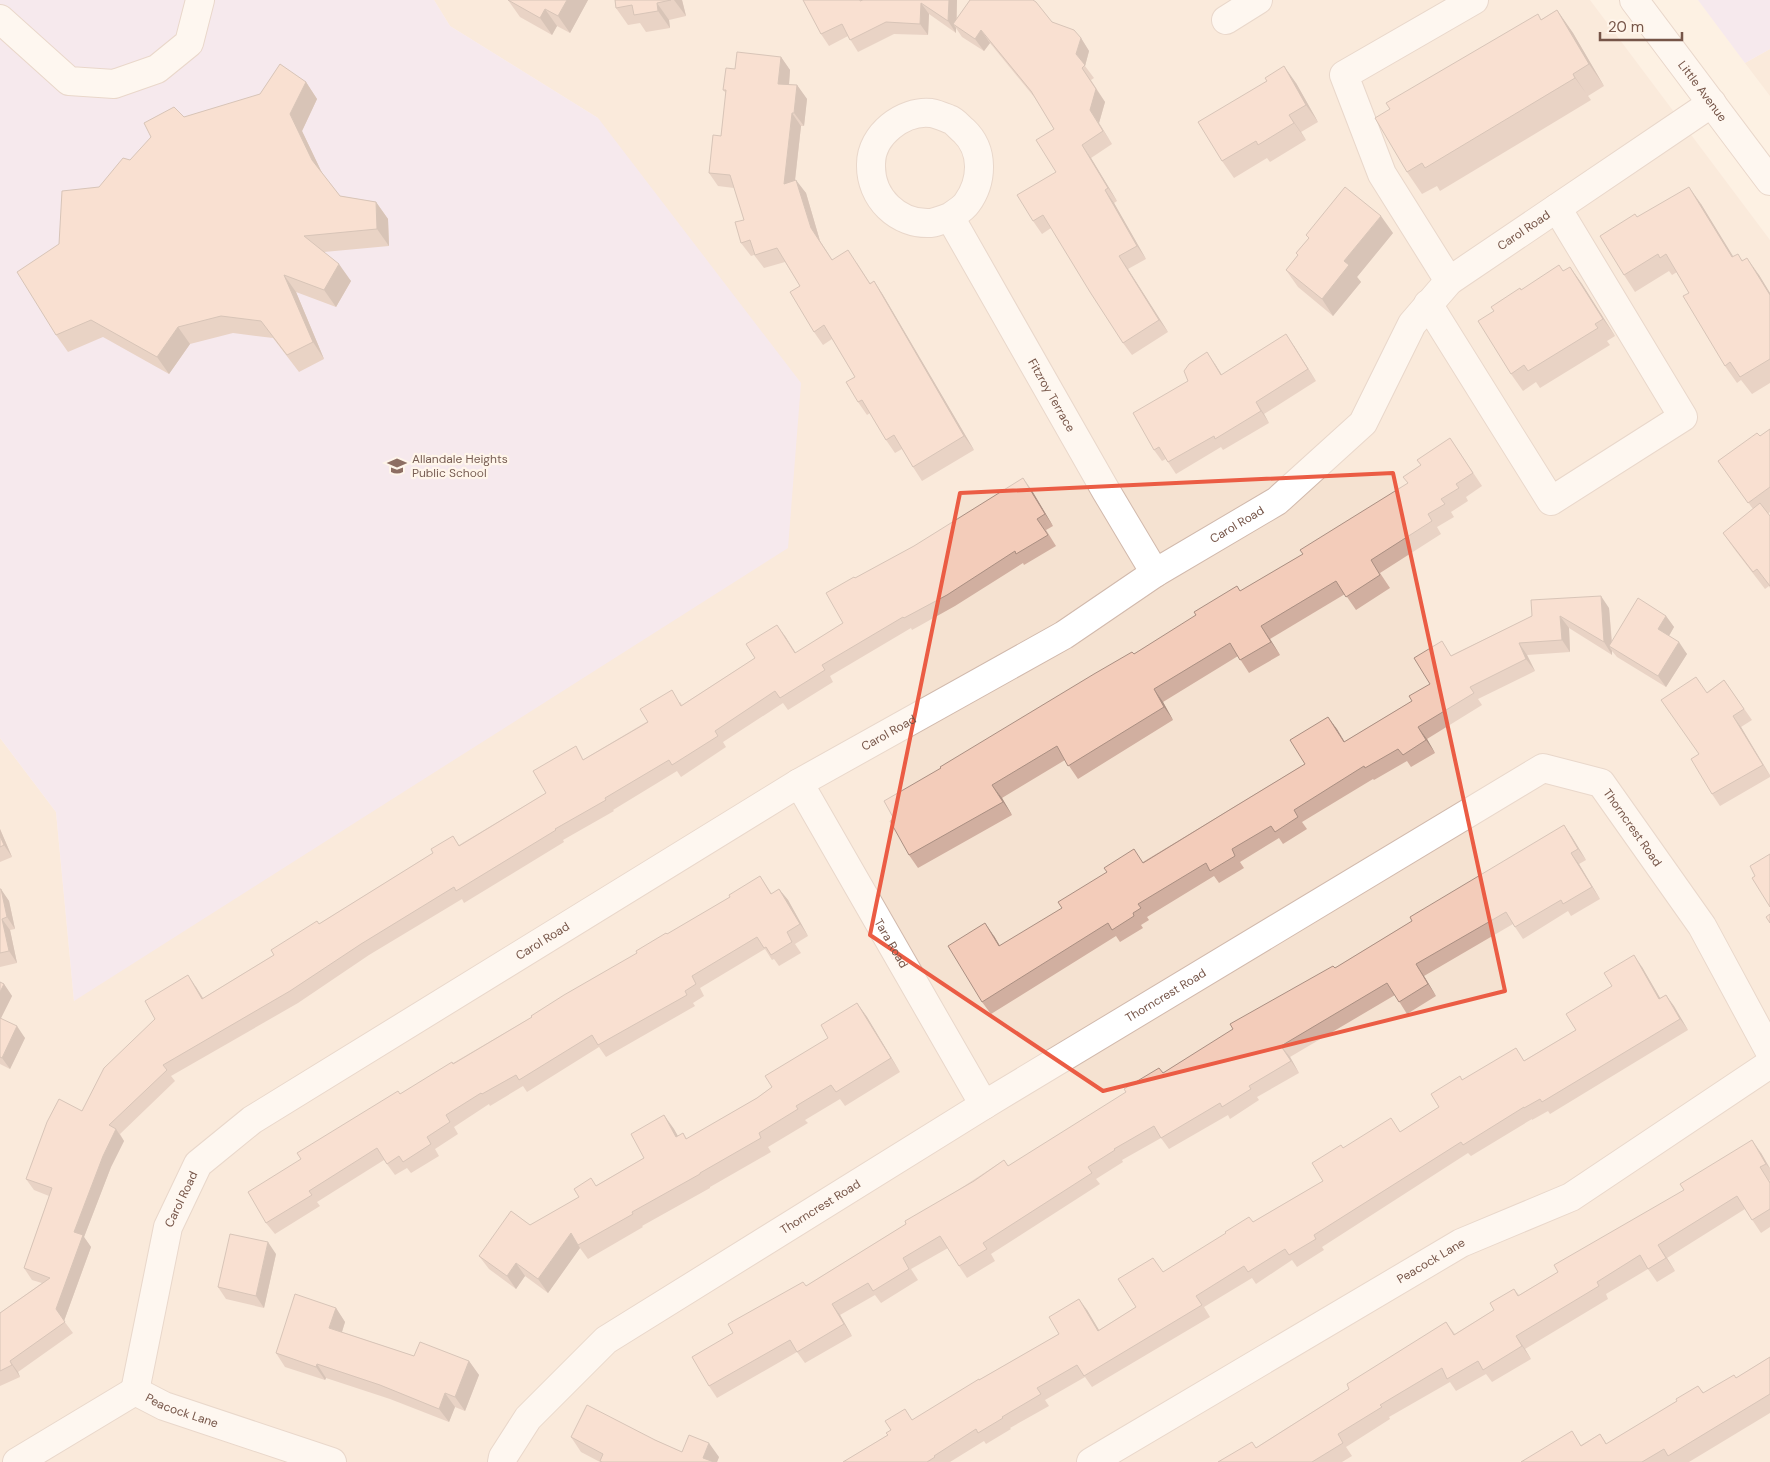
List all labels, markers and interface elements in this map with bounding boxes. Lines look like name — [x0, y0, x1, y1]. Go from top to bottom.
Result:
scale bar — [1600, 10, 1682, 42]
text: 20 m — [1608, 17, 1644, 37]
street label: Little Avenue — [1674, 57, 1731, 125]
street label: Carol Road — [1494, 207, 1553, 254]
street label: Fitzroy Terrace — [1024, 356, 1079, 435]
place label: Allandale Heights Public School — [412, 451, 508, 481]
school or university icon: Allandale Heights Public School — [386, 455, 408, 477]
street label: Carol Road — [1207, 502, 1267, 547]
street label: Carol Road — [859, 711, 919, 755]
street label: Thorncrest Road — [1599, 785, 1665, 870]
street label: Tara Road — [871, 916, 912, 971]
street label: Carol Road — [513, 918, 572, 964]
street label: Thorncrest Road — [1122, 965, 1209, 1026]
street label: Carol Road — [161, 1169, 201, 1230]
street label: Thorncrest Road — [777, 1176, 863, 1238]
street label: Peacock Lane — [1394, 1234, 1468, 1287]
street label: Peacock Lane — [143, 1390, 220, 1432]

